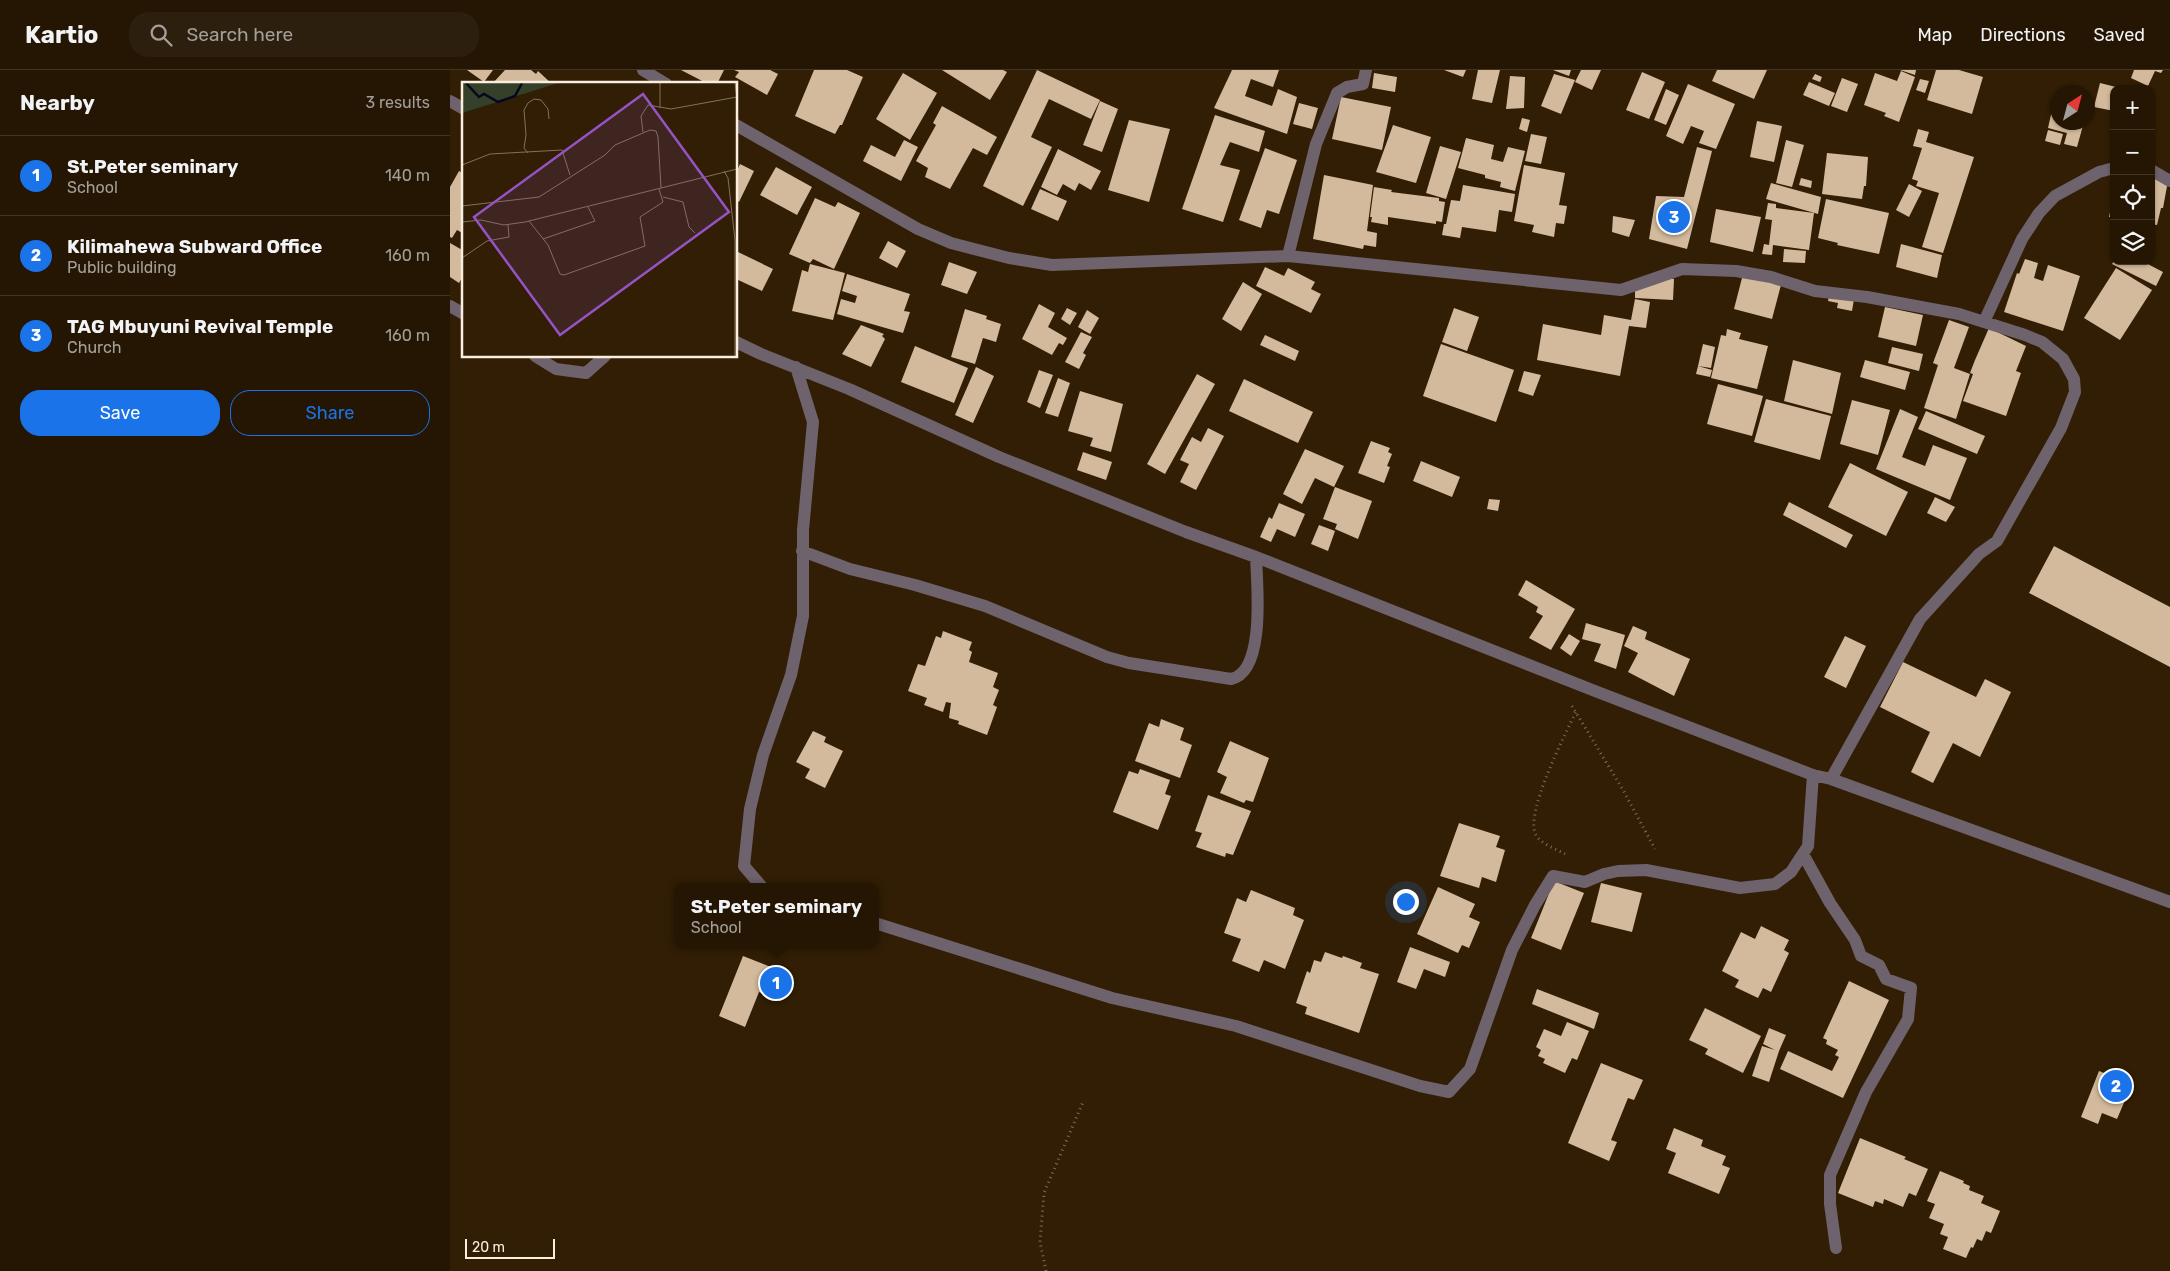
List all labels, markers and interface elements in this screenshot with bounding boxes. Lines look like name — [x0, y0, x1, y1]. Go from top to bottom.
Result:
search box — [129, 12, 479, 57]
text: Kartio — [25, 21, 99, 49]
icon: search — [147, 21, 175, 49]
text: Search here — [187, 23, 293, 46]
text: Map — [1917, 24, 1952, 46]
text: Directions — [1980, 24, 2066, 46]
text: Saved — [2094, 24, 2145, 46]
inset map — [462, 82, 738, 358]
north arrow — [2050, 85, 2095, 130]
map controls — [2110, 85, 2155, 265]
button: + — [2110, 85, 2155, 130]
text: Nearby — [20, 90, 95, 115]
text: 3 results — [365, 93, 430, 112]
button: − — [2110, 130, 2155, 175]
text: St.Peter seminary — [67, 155, 238, 178]
text: 1 — [32, 166, 40, 185]
text: 140 m — [385, 166, 430, 185]
button: locate — [2110, 175, 2155, 220]
text: School — [67, 178, 118, 197]
pin: 3 — [1658, 198, 1690, 236]
button: layers — [2110, 220, 2155, 265]
text: Kilimahewa Subward Office — [67, 235, 322, 258]
text: 2 — [31, 246, 41, 265]
text: 160 m — [385, 246, 430, 265]
text: Public building — [67, 258, 177, 277]
text: TAG Mbuyuni Revival Temple — [67, 315, 333, 338]
text: 3 — [31, 326, 41, 345]
text: 160 m — [385, 326, 430, 345]
text: Church — [67, 338, 122, 357]
button: Save — [20, 390, 220, 436]
button: Share — [230, 390, 430, 436]
popup — [674, 883, 879, 948]
your location — [1393, 889, 1419, 915]
text: St.Peter seminary — [691, 895, 862, 918]
text: School — [691, 918, 742, 937]
pin: 1 — [760, 964, 792, 1002]
pin: 2 — [2100, 1067, 2132, 1105]
scale bar — [465, 1236, 555, 1259]
text: 20 m — [472, 1239, 505, 1256]

